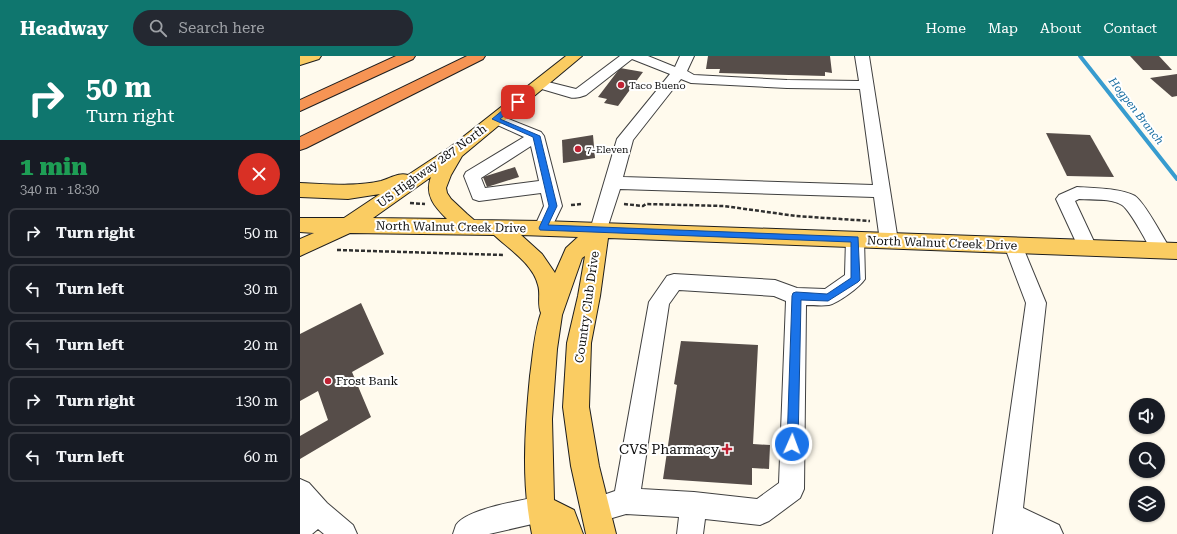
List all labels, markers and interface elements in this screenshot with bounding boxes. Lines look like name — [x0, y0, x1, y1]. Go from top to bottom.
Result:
search box — [133, 10, 413, 46]
text: Headway — [20, 17, 109, 40]
icon: search — [147, 17, 169, 39]
text: Search here — [179, 19, 264, 37]
text: Home — [925, 20, 966, 36]
text: Map — [988, 20, 1018, 36]
text: About — [1040, 20, 1082, 36]
text: Contact — [1104, 20, 1157, 36]
text: 50 m — [86, 71, 151, 104]
icon: right — [20, 72, 72, 124]
water label: Hogpen Branch — [1105, 74, 1166, 147]
marker: Taco Bueno — [616, 80, 626, 90]
place label: Taco Bueno — [629, 80, 686, 91]
pin — [501, 85, 535, 119]
icon: arrive — [507, 91, 529, 113]
text: Turn right — [86, 105, 174, 126]
street label: US Highway 287 North — [375, 121, 490, 210]
marker: 7-Eleven — [573, 144, 583, 154]
place label: 7-Eleven — [586, 144, 629, 155]
text: 1 min — [20, 153, 87, 181]
button: close — [238, 153, 280, 195]
text: 340 m · 18:30 — [20, 182, 99, 197]
street label: North Walnut Creek Drive — [376, 219, 527, 235]
icon: right — [22, 222, 44, 244]
text: Turn right — [56, 224, 135, 242]
text: 50 m — [244, 224, 278, 242]
street label: North Walnut Creek Drive — [867, 233, 1018, 253]
street label: Country Club Drive — [572, 250, 602, 364]
icon: left — [22, 278, 44, 300]
text: Turn left — [56, 280, 124, 298]
text: 30 m — [244, 280, 278, 298]
icon: left — [22, 334, 44, 356]
text: Turn left — [56, 336, 124, 354]
text: 20 m — [244, 336, 278, 354]
place label: Frost Bank — [336, 374, 399, 388]
marker: Frost Bank — [323, 376, 333, 386]
icon: right — [22, 390, 44, 412]
text: Turn right — [56, 392, 135, 410]
text: 130 m — [235, 392, 278, 410]
map controls — [1129, 398, 1165, 522]
button: sound — [1129, 398, 1165, 434]
position arrow — [771, 423, 813, 465]
place label: CVS Pharmacy — [619, 441, 720, 457]
button: search — [1129, 442, 1165, 478]
marker: CVS Pharmacy — [722, 444, 732, 454]
icon: left — [22, 446, 44, 468]
text: Turn left — [56, 448, 124, 466]
text: 60 m — [244, 448, 278, 466]
button: layers — [1129, 486, 1165, 522]

